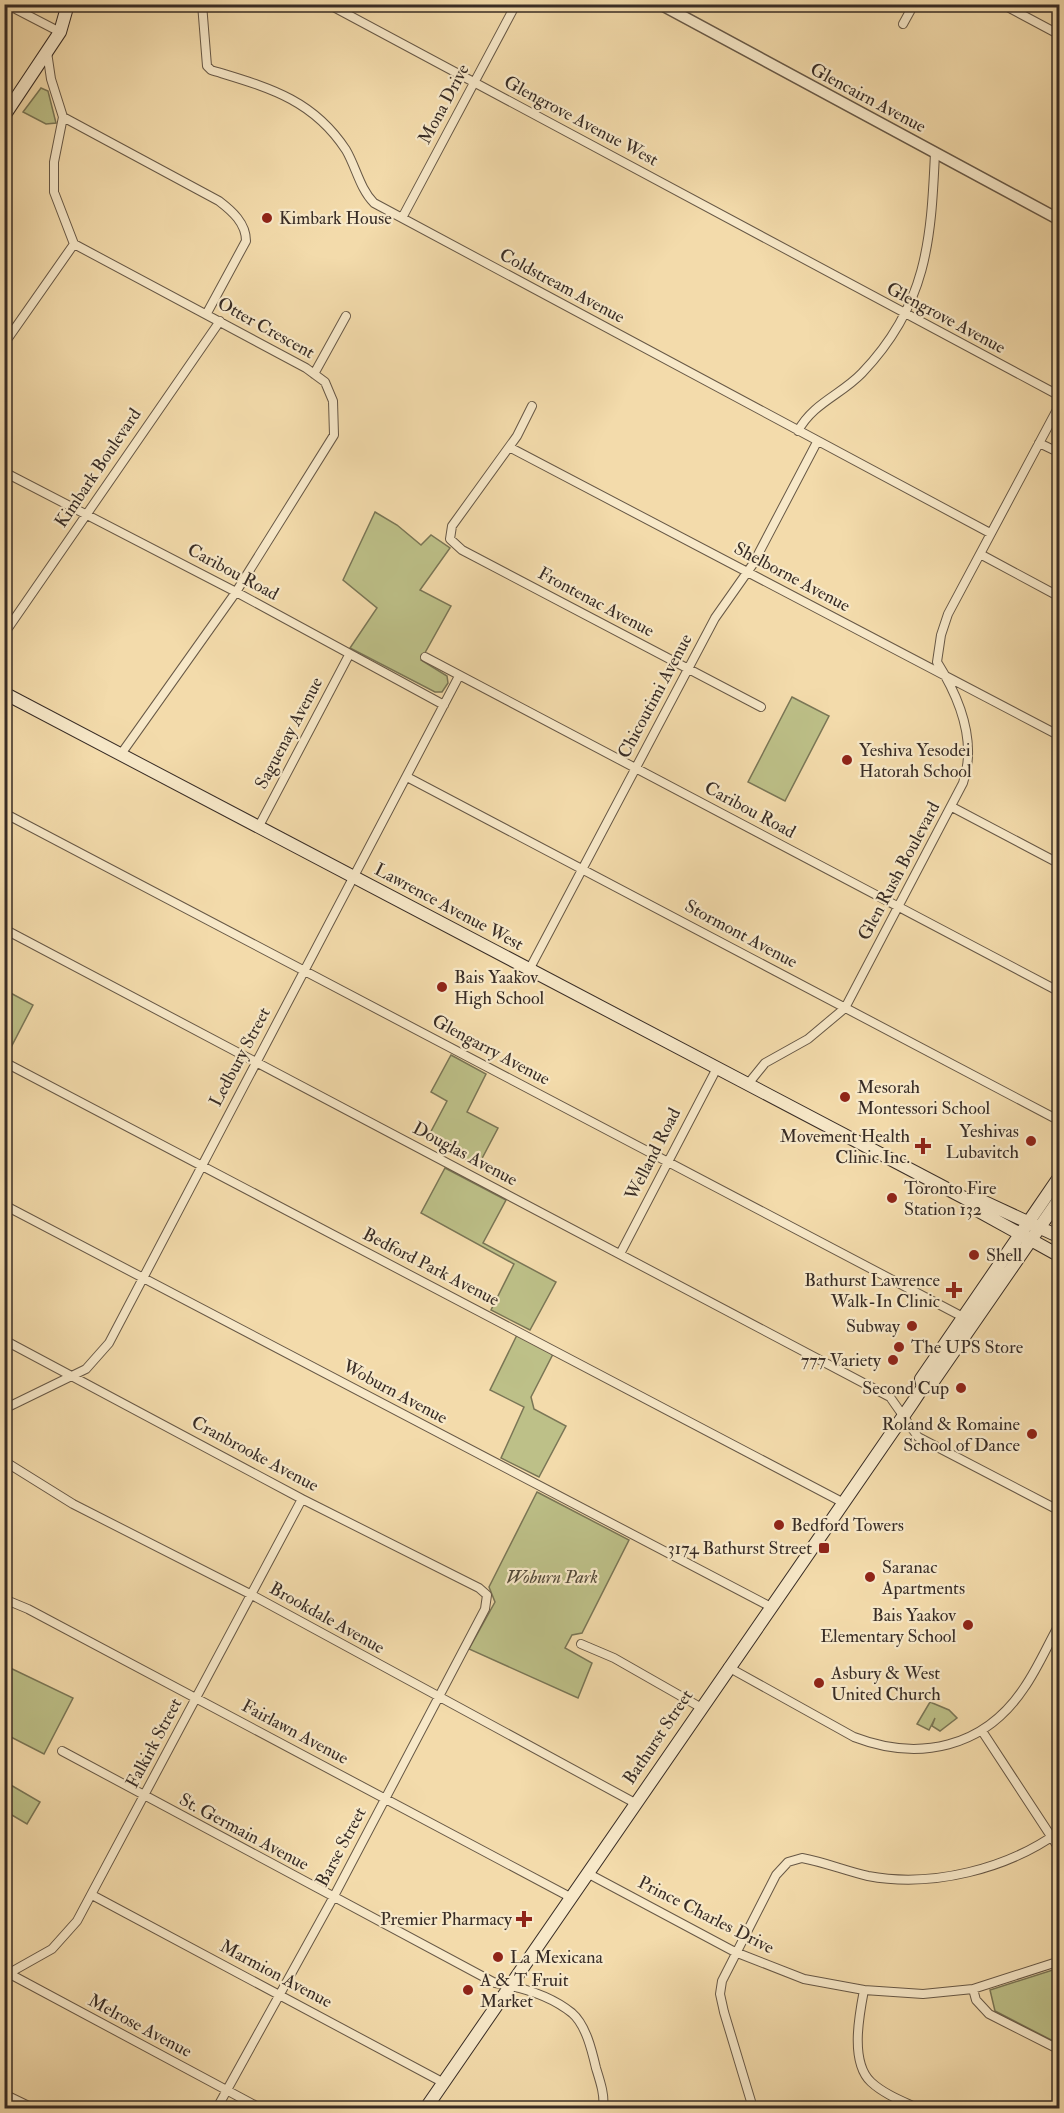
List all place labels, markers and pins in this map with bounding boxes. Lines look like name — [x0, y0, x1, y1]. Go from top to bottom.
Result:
place label: Kimbark House — [279, 207, 392, 230]
marker: Kimbark House — [260, 211, 274, 225]
place label: Yeshiva Yesodei Hatorah School — [859, 739, 972, 783]
marker: Yeshiva Yesodei Hatorah School — [840, 753, 854, 767]
place label: Bais Yaakov High School — [454, 966, 545, 1010]
marker: Bais Yaakov High School — [435, 980, 449, 994]
place label: Mesorah Montessori School — [857, 1076, 991, 1120]
marker: Mesorah Montessori School — [838, 1090, 852, 1104]
place label: Yeshivas Lubavitch — [946, 1120, 1020, 1164]
place label: Movement Health Clinic Inc. — [780, 1125, 911, 1169]
marker: Yeshivas Lubavitch — [1024, 1134, 1038, 1148]
marker: Movement Health Clinic Inc. — [914, 1137, 932, 1155]
place label: Toronto Fire Station 132 — [904, 1177, 997, 1221]
marker: Toronto Fire Station 132 — [885, 1191, 899, 1205]
place label: Shell — [986, 1244, 1023, 1267]
marker: Shell — [967, 1248, 981, 1262]
place label: Bathurst Lawrence Walk-In Clinic — [804, 1269, 940, 1313]
marker: Bathurst Lawrence Walk-In Clinic — [945, 1281, 963, 1299]
place label: Subway — [846, 1315, 901, 1338]
marker: Subway — [905, 1319, 919, 1333]
place label: The UPS Store — [911, 1336, 1024, 1359]
marker: The UPS Store — [892, 1340, 906, 1354]
place label: 777 Variety — [801, 1349, 882, 1372]
marker: 777 Variety — [886, 1353, 900, 1367]
place label: Second Cup — [862, 1377, 949, 1400]
marker: Second Cup — [954, 1381, 968, 1395]
place label: Roland & Romaine School of Dance — [882, 1413, 1020, 1457]
marker: Roland & Romaine School of Dance — [1025, 1427, 1039, 1441]
place label: Bedford Towers — [791, 1514, 904, 1537]
marker: Bedford Towers — [772, 1518, 786, 1532]
place label: 3174 Bathurst Street — [668, 1537, 812, 1560]
marker: 3174 Bathurst Street — [817, 1541, 831, 1555]
place label: Saranac Apartments — [881, 1556, 965, 1600]
marker: Saranac Apartments — [863, 1570, 877, 1584]
place label: Bais Yaakov Elementary School — [820, 1604, 956, 1648]
marker: Bais Yaakov Elementary School — [961, 1618, 975, 1632]
place label: Asbury & West United Church — [830, 1662, 941, 1706]
marker: Asbury & West United Church — [812, 1676, 826, 1690]
place label: Premier Pharmacy — [380, 1908, 513, 1931]
marker: Premier Pharmacy — [517, 1912, 531, 1926]
place label: La Mexicana — [510, 1946, 604, 1969]
marker: La Mexicana — [491, 1950, 505, 1964]
place label: A & T Fruit Market — [479, 1969, 569, 2013]
marker: A & T Fruit Market — [461, 1983, 475, 1997]

